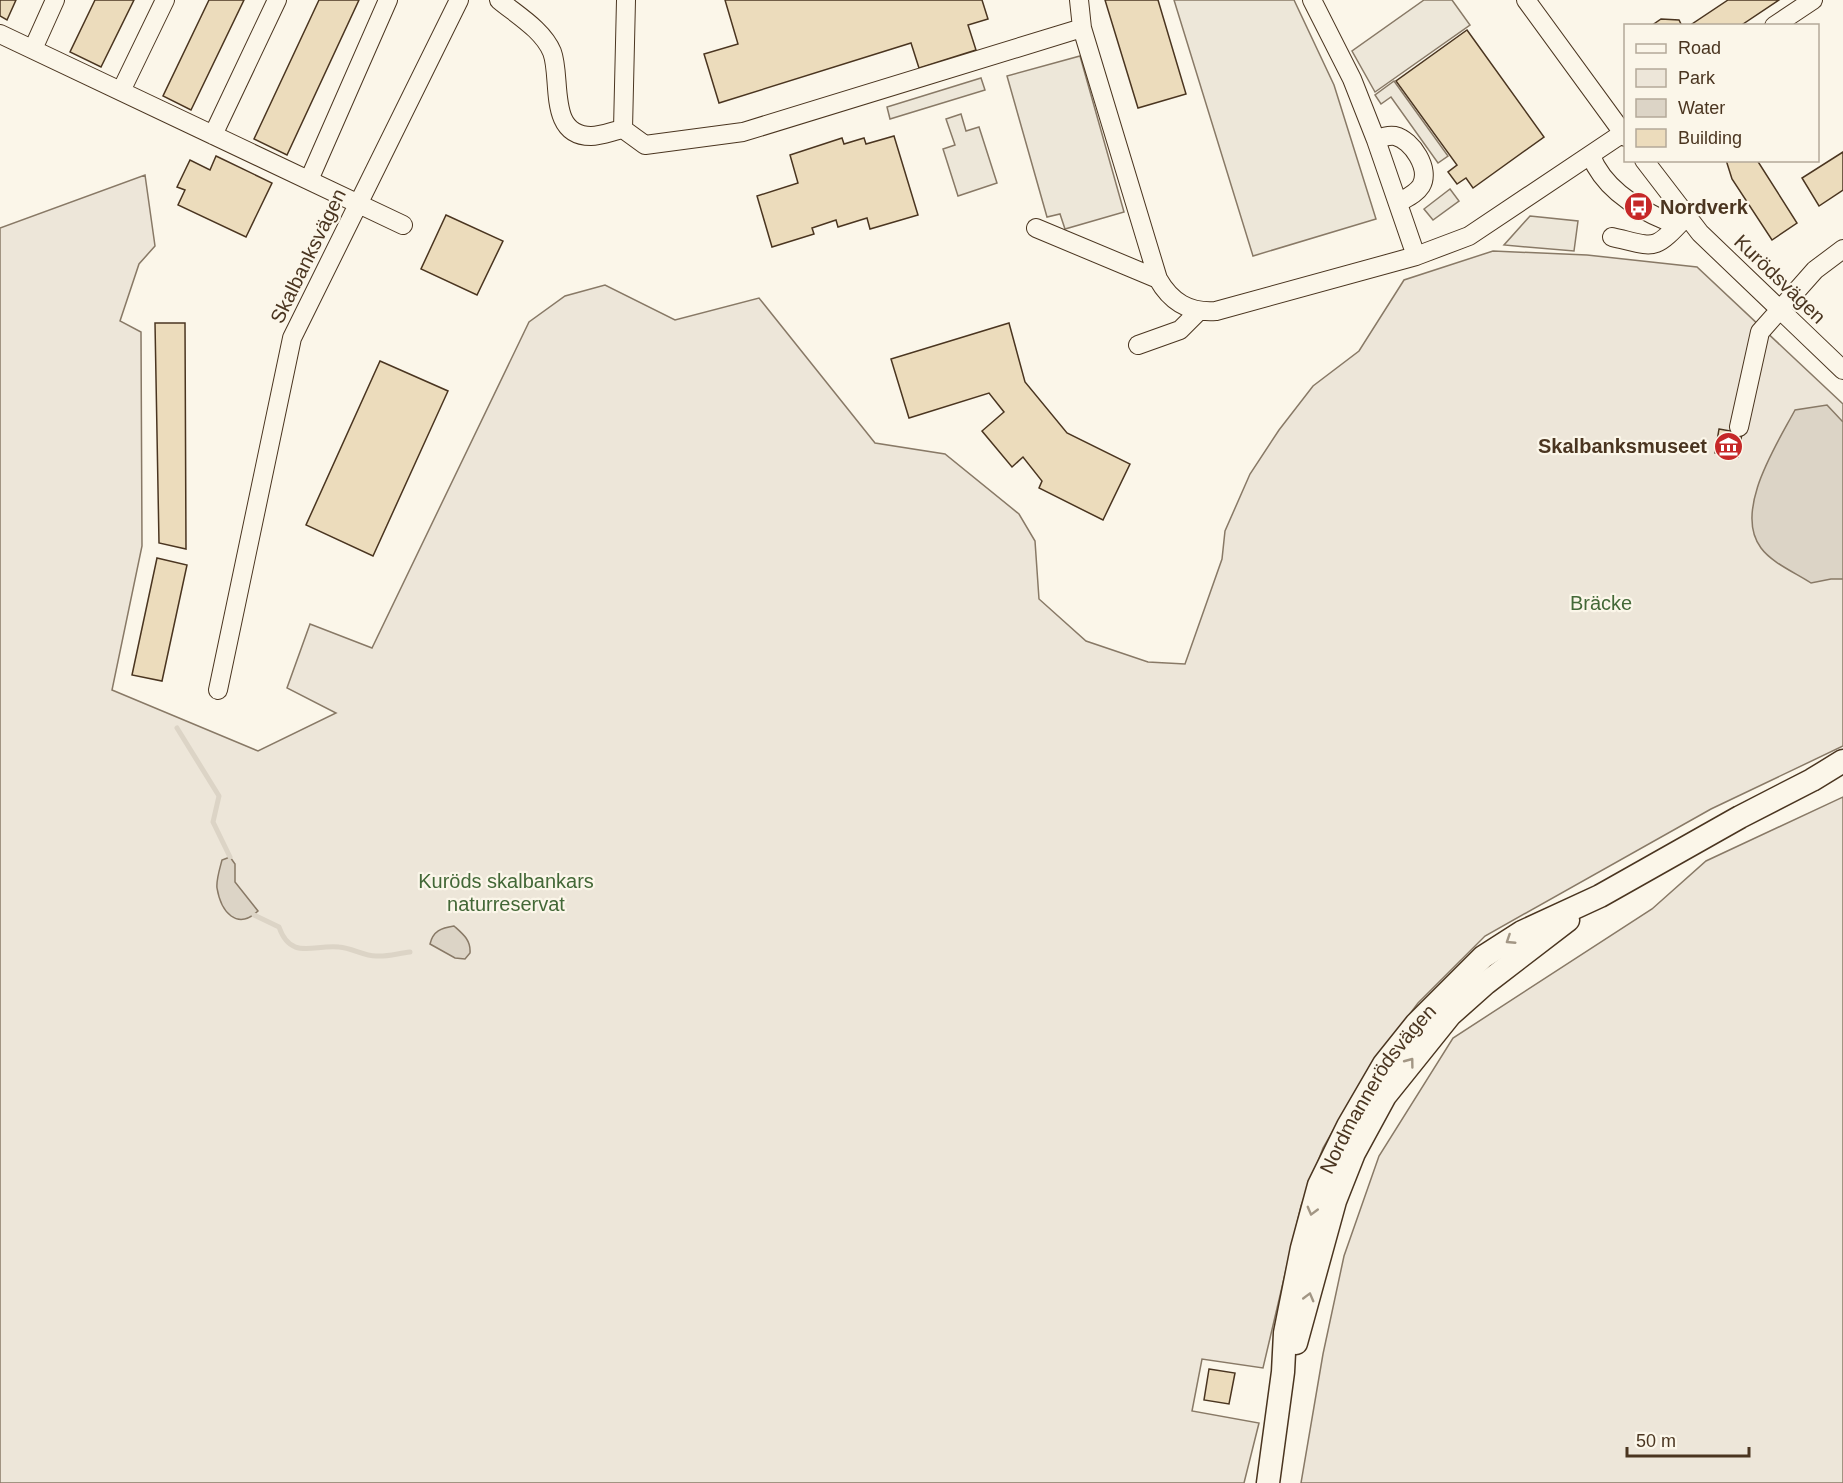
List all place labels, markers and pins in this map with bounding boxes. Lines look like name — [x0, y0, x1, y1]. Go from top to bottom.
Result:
bus stop icon: Nordverk — [1623, 191, 1655, 223]
place label: Nordverk — [1660, 196, 1749, 218]
museum icon: Skalbanksmuseet — [1712, 430, 1744, 462]
place label: Skalbanksmuseet — [1538, 435, 1707, 457]

